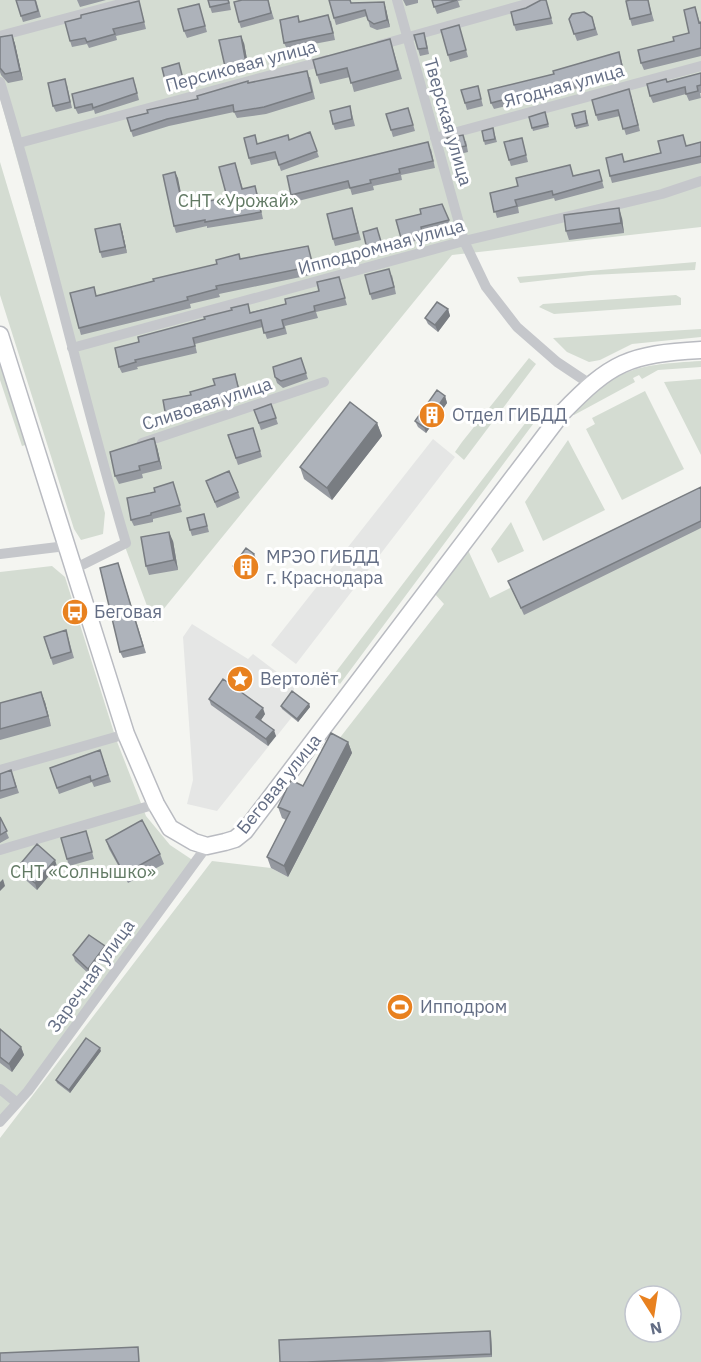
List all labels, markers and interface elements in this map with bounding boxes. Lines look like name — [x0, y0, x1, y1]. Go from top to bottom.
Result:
street label: Персиковая улица — [163, 34, 319, 97]
street label: Тверская улица — [419, 55, 478, 189]
street label: Ягодная улица — [501, 58, 627, 113]
park label: СНТ «Урожай» — [178, 189, 298, 212]
street label: Ипподромная улица — [295, 213, 467, 280]
street label: Сливовая улица — [139, 372, 275, 435]
building icon: Отдел ГИБДД — [417, 400, 447, 430]
place label: Отдел ГИБДД — [452, 403, 567, 426]
place label: МРЭО ГИБДД г. Краснодара — [266, 545, 384, 589]
building icon: МРЭО ГИБДД г. Краснодара — [231, 552, 261, 582]
bus stop icon: Беговая — [60, 597, 90, 627]
place label: Беговая — [94, 600, 162, 623]
place icon: Вертолёт — [225, 664, 255, 694]
place label: Вертолёт — [260, 667, 339, 690]
street label: Беговая улица — [231, 729, 326, 838]
park label: СНТ «Солнышко» — [10, 860, 156, 883]
street label: Заречная улица — [42, 914, 140, 1037]
sports icon: Ипподром — [385, 992, 415, 1022]
place label: Ипподром — [420, 995, 507, 1018]
north arrow — [623, 1284, 683, 1344]
text: N — [648, 1318, 664, 1340]

